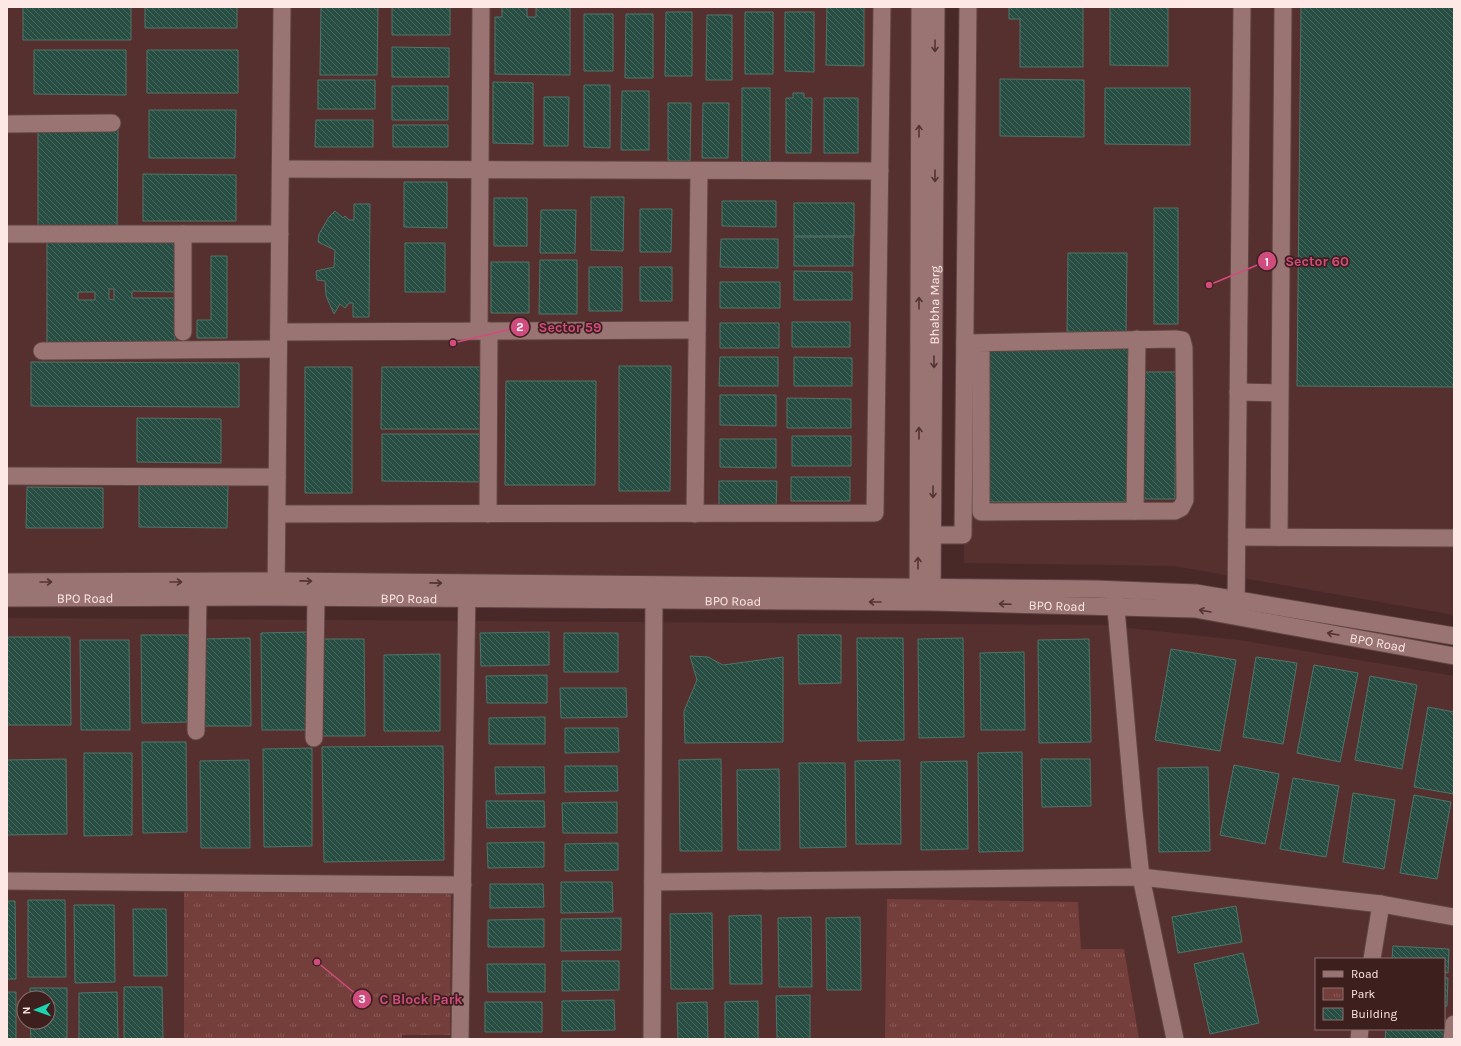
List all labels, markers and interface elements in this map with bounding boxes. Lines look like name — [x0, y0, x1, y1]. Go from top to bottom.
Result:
one-way arrow — [931, 39, 939, 52]
one-way arrow — [915, 125, 923, 138]
one-way arrow — [931, 169, 939, 182]
callout: Sector 60 — [1257, 248, 1357, 274]
text: Sector 60 — [1285, 253, 1349, 270]
text: 1 — [1265, 255, 1269, 269]
street label: Bhabha Marg — [927, 265, 942, 345]
one-way arrow — [915, 297, 923, 310]
callout: Sector 59 — [510, 314, 609, 340]
text: Sector 59 — [539, 319, 601, 336]
text: 2 — [516, 320, 524, 334]
one-way arrow — [930, 355, 937, 368]
one-way arrow — [915, 427, 922, 440]
one-way arrow — [929, 485, 937, 498]
one-way arrow — [914, 557, 922, 570]
one-way arrow — [299, 577, 312, 585]
one-way arrow — [39, 578, 52, 586]
one-way arrow — [169, 578, 182, 586]
one-way arrow — [429, 579, 442, 587]
street label: BPO Road — [57, 591, 113, 606]
street label: BPO Road — [381, 591, 437, 606]
street label: BPO Road — [705, 593, 761, 609]
one-way arrow — [869, 598, 882, 606]
street label: BPO Road — [1028, 598, 1085, 614]
one-way arrow — [999, 601, 1012, 608]
one-way arrow — [1199, 607, 1212, 615]
one-way arrow — [1327, 630, 1340, 638]
street label: BPO Road — [1349, 630, 1407, 655]
legend — [1315, 958, 1445, 1030]
text: Road — [1351, 967, 1379, 981]
callout: C Block Park — [352, 986, 471, 1012]
text: Park — [1351, 987, 1376, 1001]
north arrow — [16, 990, 56, 1030]
text: C Block Park — [380, 991, 463, 1008]
text: 3 — [358, 992, 366, 1006]
text: N — [20, 1006, 33, 1015]
text: Building — [1351, 1007, 1398, 1021]

